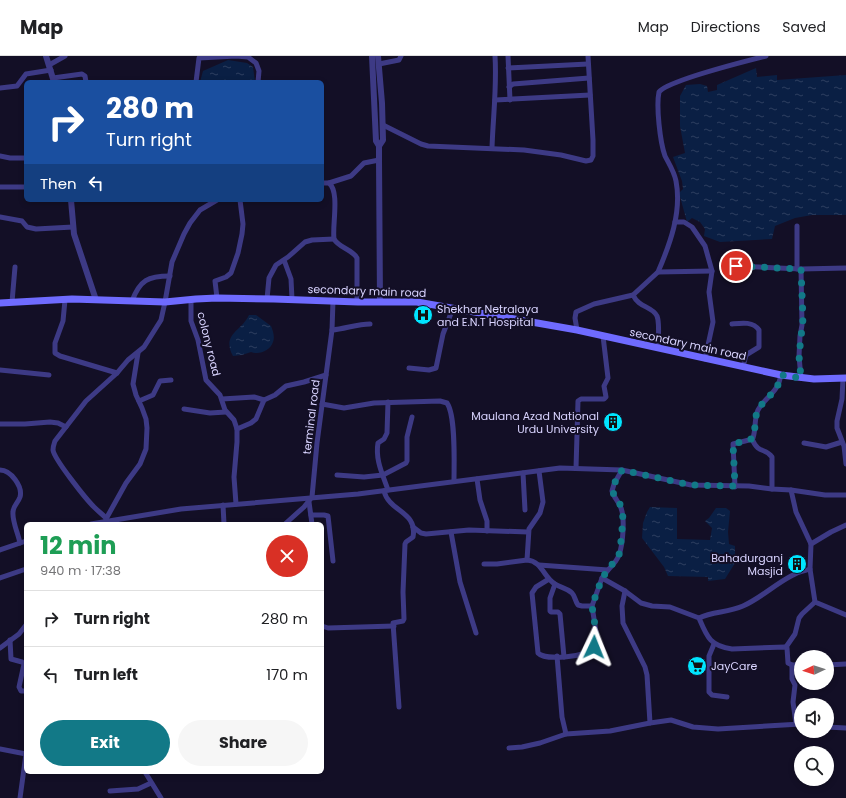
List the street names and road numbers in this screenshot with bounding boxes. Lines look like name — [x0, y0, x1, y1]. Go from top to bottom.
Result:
street label: secondary main road — [307, 281, 427, 301]
street label: colony road — [193, 310, 225, 378]
street label: secondary main road — [628, 324, 748, 364]
street label: terminal road — [298, 379, 324, 455]

